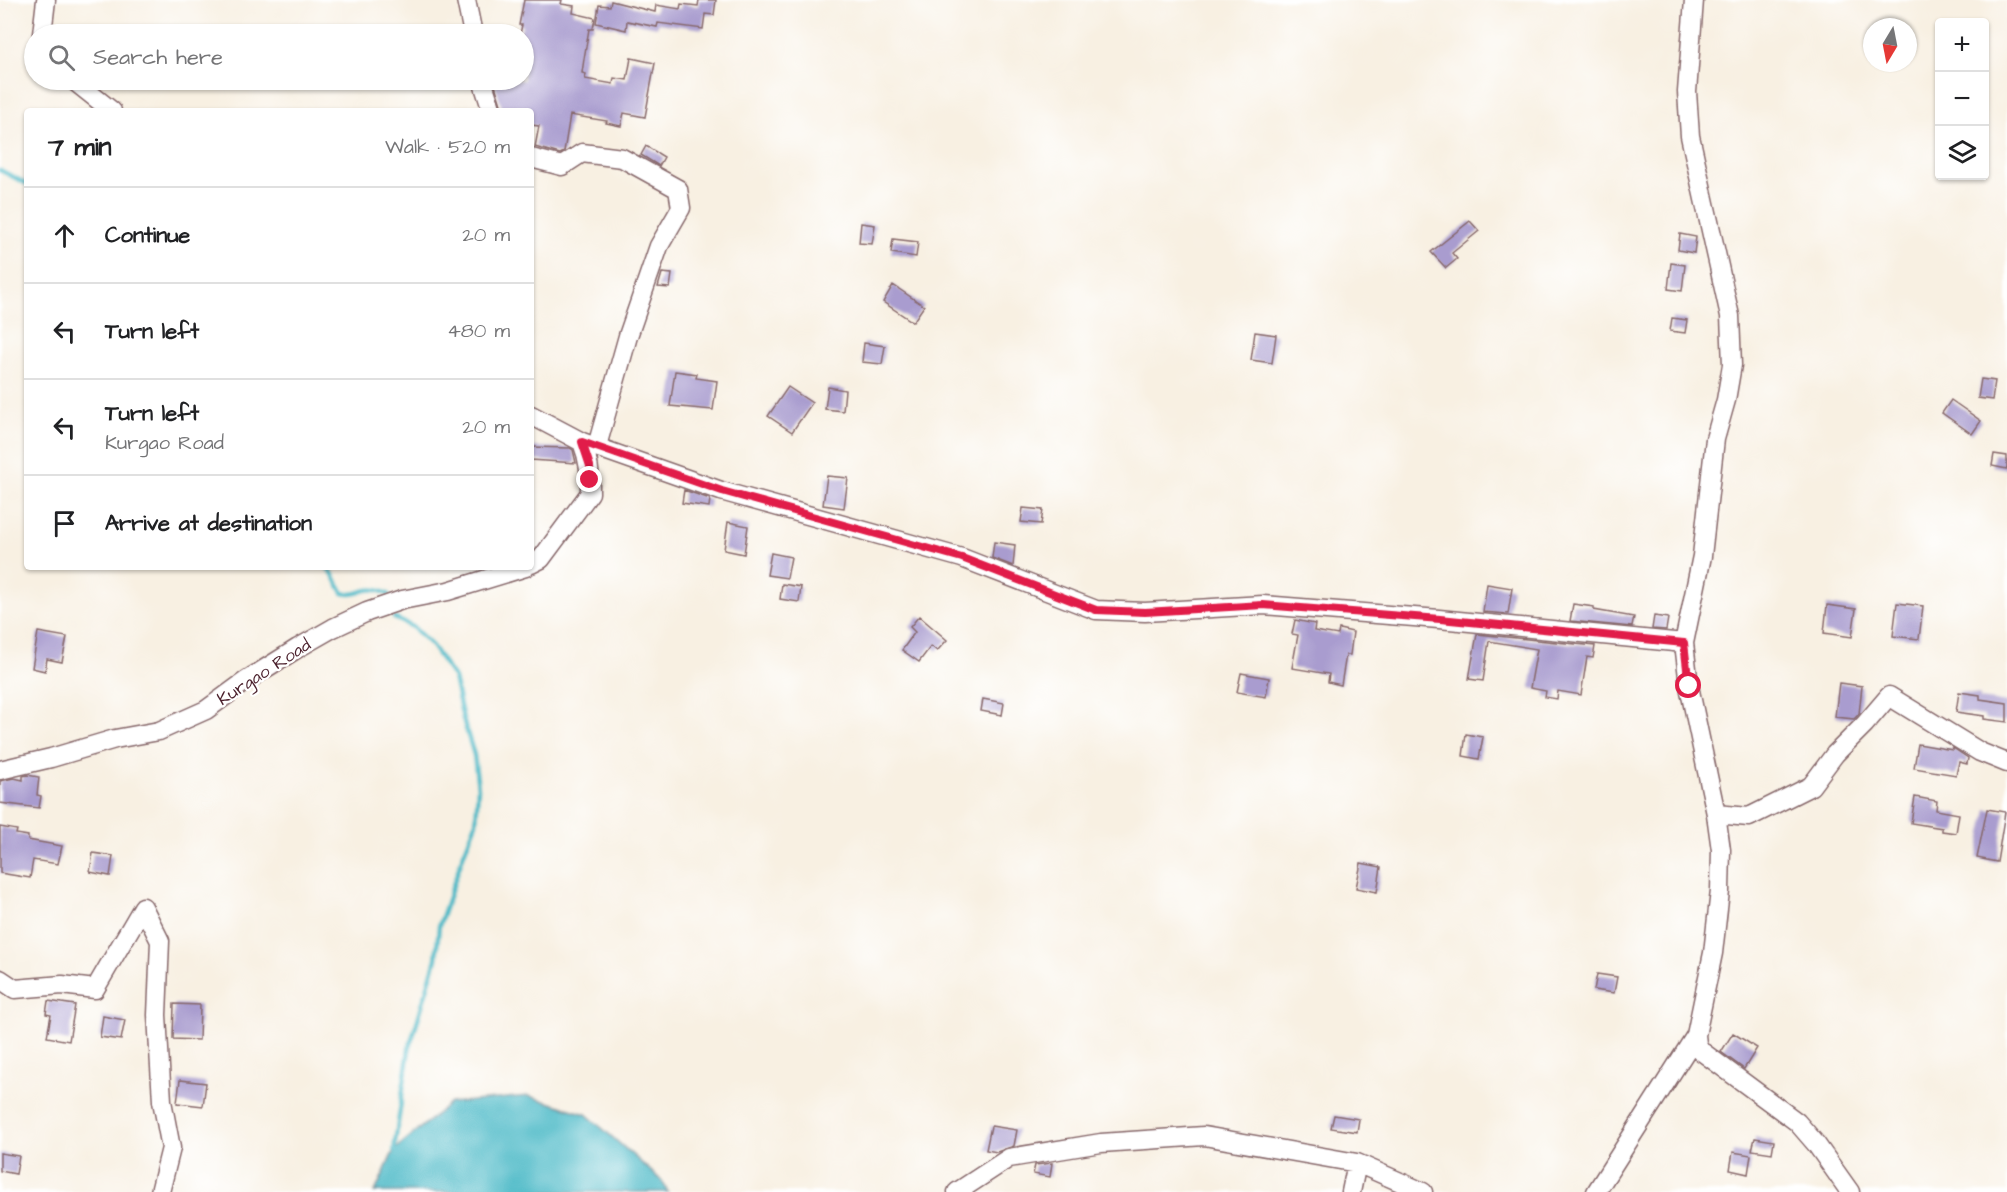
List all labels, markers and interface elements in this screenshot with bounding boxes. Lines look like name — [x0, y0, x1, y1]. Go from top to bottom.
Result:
north arrow — [1863, 18, 1917, 72]
map controls — [1935, 18, 1989, 180]
button: + — [1935, 18, 1989, 72]
search box — [24, 24, 534, 90]
icon: search — [45, 41, 78, 74]
text: Search here — [93, 42, 223, 73]
button: − — [1935, 72, 1989, 126]
button: layers — [1935, 126, 1989, 180]
text: 7 min — [48, 129, 112, 165]
text: Walk · 520 m — [385, 133, 510, 161]
icon: ahead — [48, 219, 81, 252]
text: Continue — [105, 220, 190, 251]
text: 20 m — [462, 221, 510, 249]
icon: left — [48, 315, 81, 348]
text: Turn left — [105, 316, 199, 347]
text: 480 m — [447, 317, 510, 345]
text: Turn left — [105, 398, 199, 429]
icon: left — [48, 411, 81, 444]
text: 20 m — [462, 413, 510, 441]
text: Kurgao Road — [105, 429, 224, 457]
route end — [576, 466, 602, 492]
icon: arrive — [48, 507, 81, 540]
text: Arrive at destination — [105, 508, 312, 539]
street label: Kurgao Road — [212, 632, 316, 712]
route start — [1675, 672, 1701, 698]

